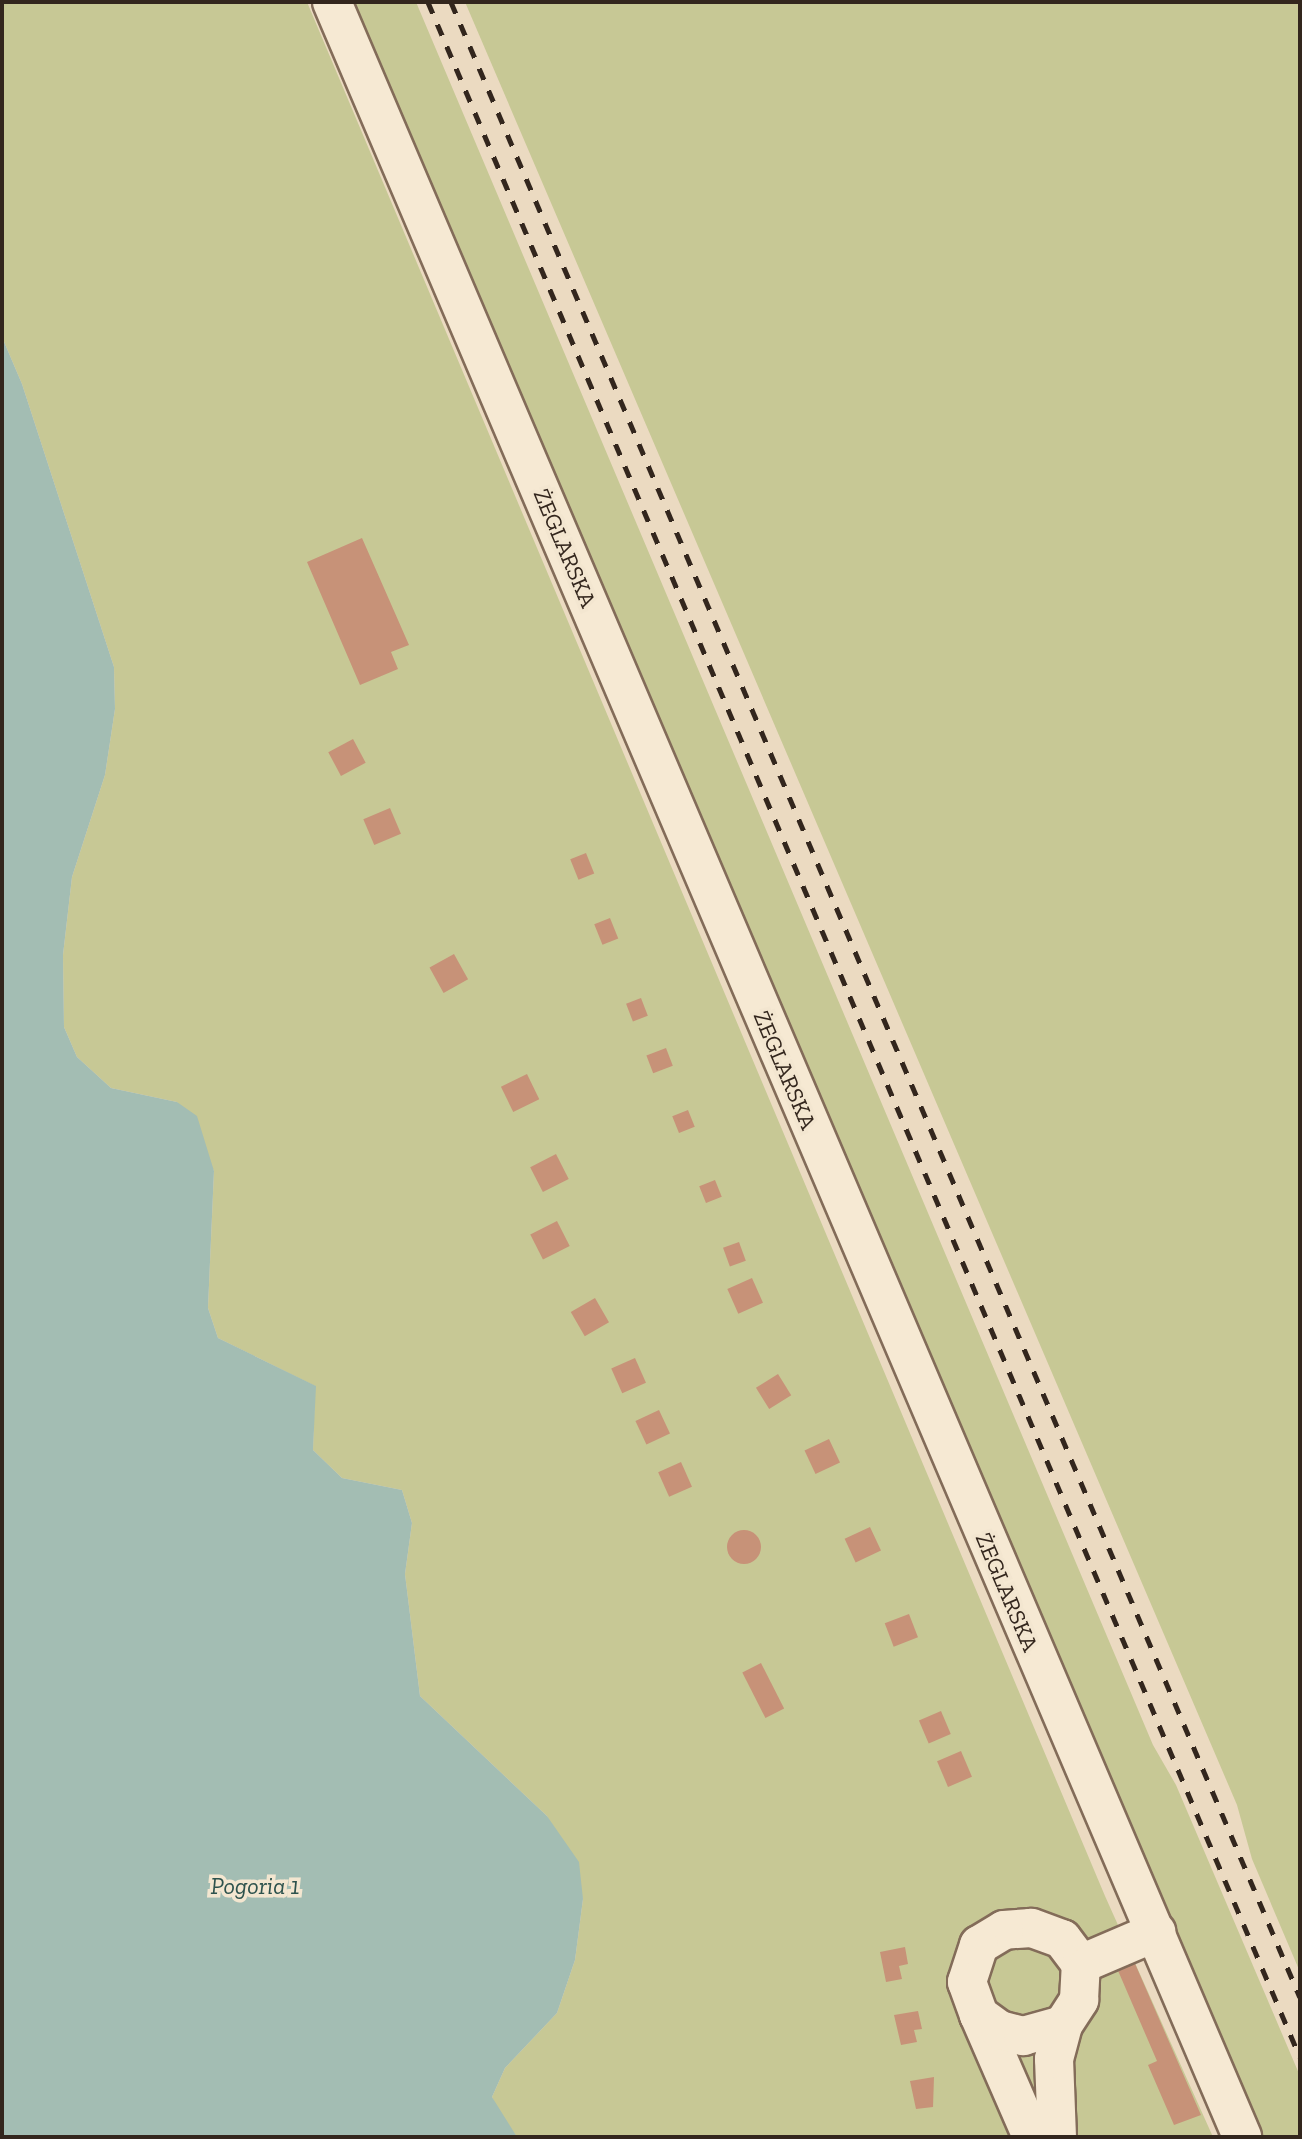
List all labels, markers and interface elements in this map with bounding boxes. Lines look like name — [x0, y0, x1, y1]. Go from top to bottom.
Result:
street label: ŻEGLARSKA — [528, 485, 602, 611]
street label: ŻEGLARSKA — [748, 1007, 822, 1133]
street label: ŻEGLARSKA — [970, 1529, 1044, 1655]
water label: Pogoria 1 — [210, 1872, 300, 1900]

